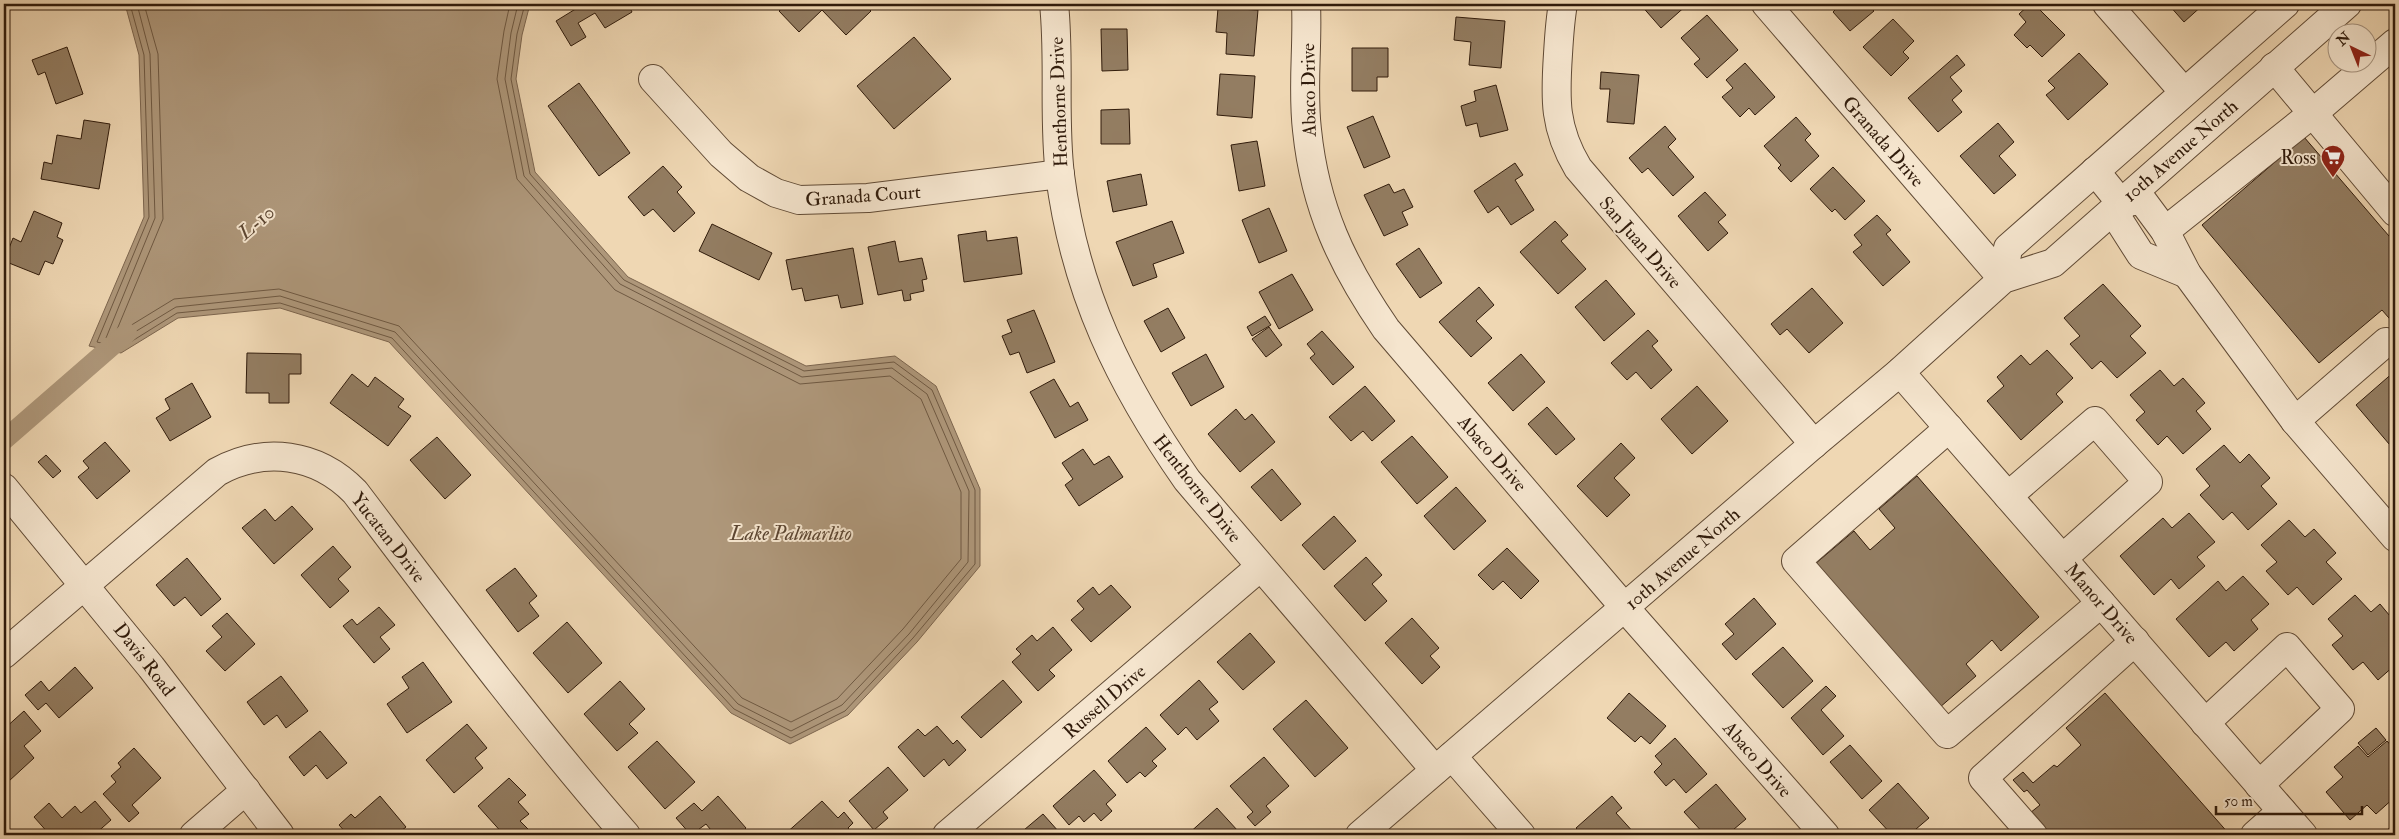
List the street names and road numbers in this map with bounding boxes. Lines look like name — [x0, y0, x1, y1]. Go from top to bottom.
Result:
street label: Henthorne Drive — [1045, 36, 1073, 168]
street label: Abaco Drive — [1296, 43, 1322, 138]
street label: Granada Drive — [1837, 91, 1929, 192]
street label: 10th Avenue North — [2118, 94, 2243, 207]
street label: Granada Court — [804, 180, 922, 212]
street label: San Juan Drive — [1594, 192, 1687, 294]
street label: Abaco Drive — [1452, 410, 1532, 497]
street label: Henthorne Drive — [1148, 430, 1247, 547]
street label: Yucatan Drive — [345, 488, 431, 588]
street label: 10th Avenue North — [1620, 502, 1745, 615]
street label: Manor Drive — [2060, 558, 2143, 649]
street label: Davis Road — [108, 618, 181, 702]
street label: Russell Drive — [1058, 659, 1151, 744]
street label: Abaco Drive — [1717, 716, 1797, 803]

